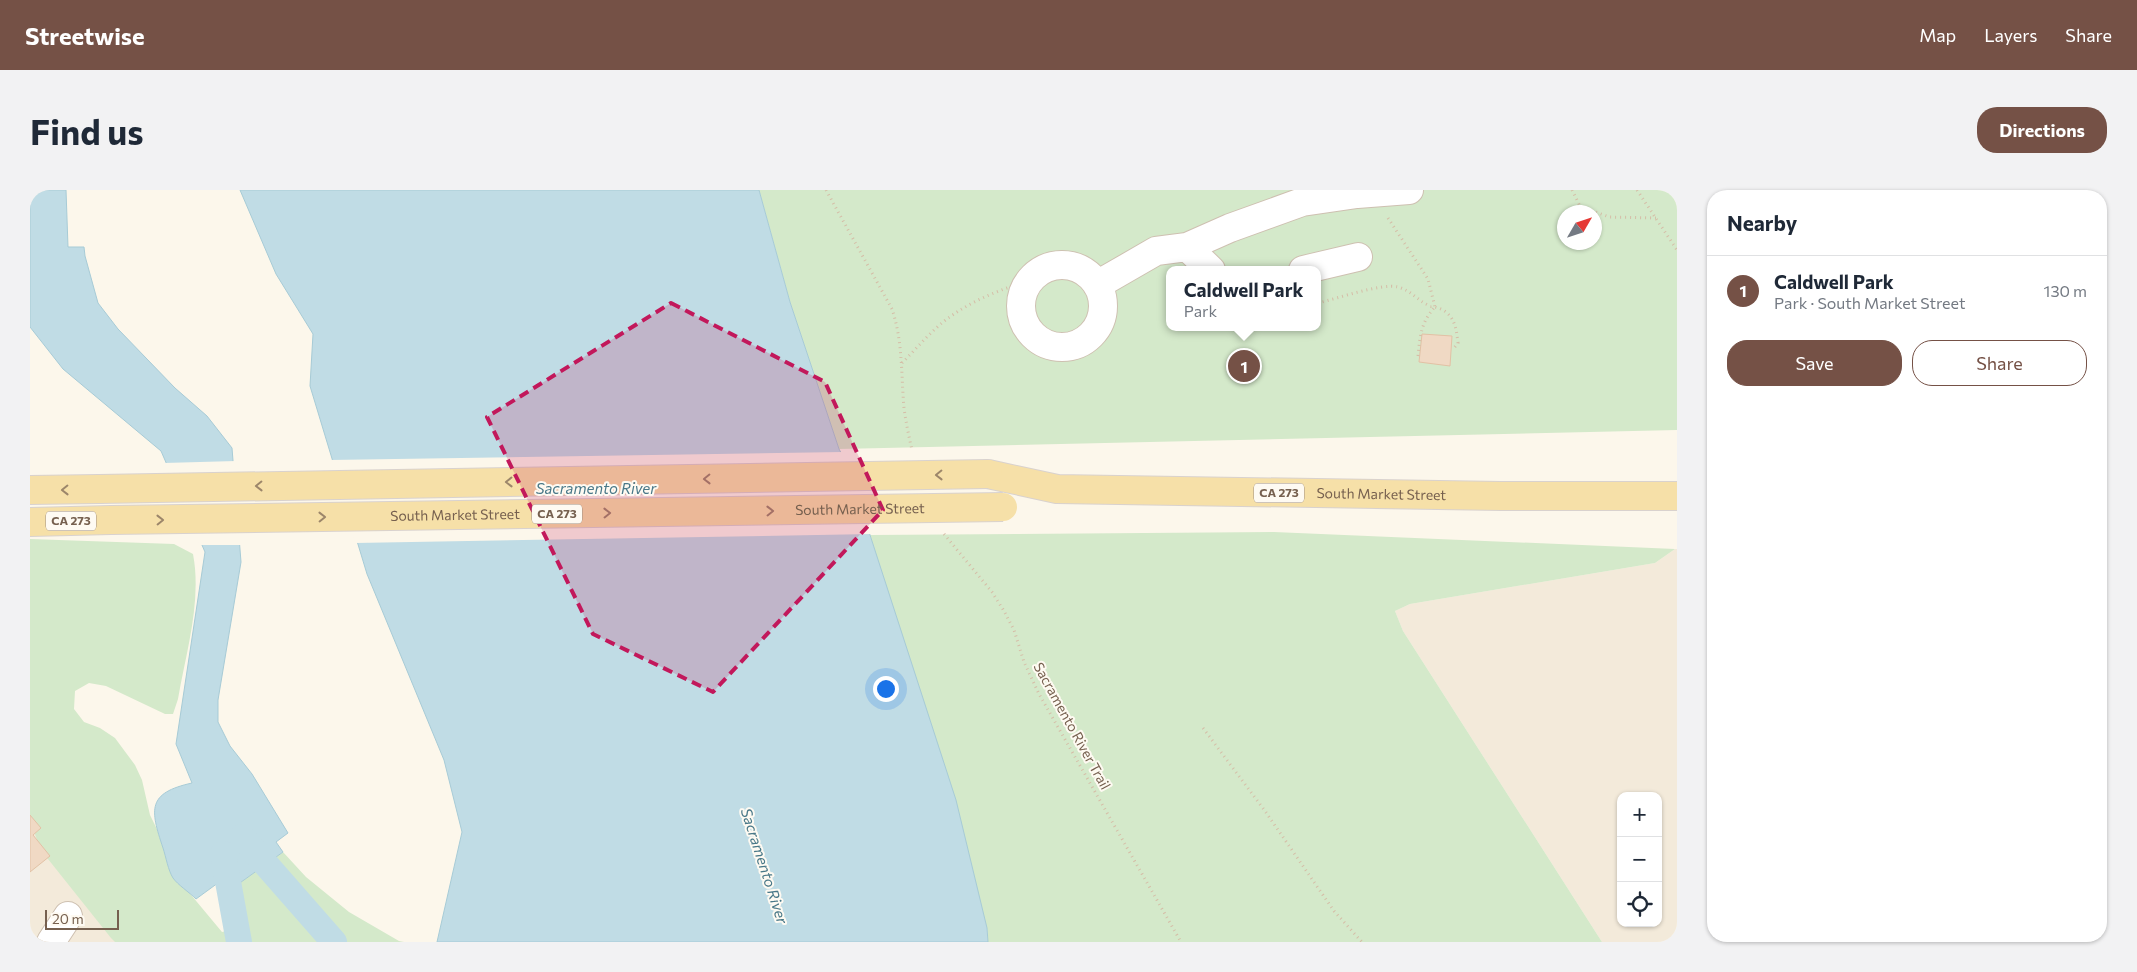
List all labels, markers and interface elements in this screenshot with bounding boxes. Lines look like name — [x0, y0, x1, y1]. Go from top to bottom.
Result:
text: Streetwise — [25, 21, 145, 50]
text: Map — [1919, 24, 1956, 46]
text: Layers — [1984, 24, 2037, 46]
text: Share — [2065, 24, 2112, 46]
button: Directions — [1977, 107, 2107, 153]
text: Find us — [30, 109, 144, 152]
north arrow — [1557, 205, 1602, 250]
text: Nearby — [1727, 210, 1797, 235]
popup — [1166, 266, 1321, 331]
text: Caldwell Park — [1774, 270, 1894, 293]
text: Caldwell Park — [1184, 278, 1303, 301]
text: 1 — [1739, 281, 1747, 300]
text: 130 m — [2044, 281, 2087, 300]
text: Park · South Market Street — [1774, 293, 1965, 312]
text: Park — [1184, 301, 1217, 320]
button: Save — [1727, 340, 1902, 386]
button: Share — [1912, 340, 2087, 386]
pin: 1 — [1228, 347, 1260, 385]
one-way arrow — [935, 470, 942, 480]
one-way arrow — [702, 474, 710, 484]
one-way arrow — [505, 477, 512, 487]
water label: Sacramento River — [536, 479, 657, 497]
one-way arrow — [255, 481, 262, 491]
one-way arrow — [60, 484, 68, 495]
road number: CA 273 — [1254, 484, 1304, 502]
street label: South Market Street — [1316, 484, 1447, 503]
street label: South Market Street — [795, 499, 925, 518]
road number: CA 273 — [532, 504, 582, 524]
street label: South Market Street — [390, 505, 520, 524]
one-way arrow — [766, 506, 774, 516]
one-way arrow — [604, 508, 612, 518]
road number: CA 273 — [46, 512, 96, 531]
one-way arrow — [319, 512, 327, 522]
one-way arrow — [156, 515, 164, 525]
street label: Sacramento River Trail — [1030, 659, 1114, 792]
your location — [873, 676, 899, 702]
map controls — [1617, 792, 1662, 927]
button: + — [1617, 792, 1662, 837]
water label: Sacramento River — [738, 806, 792, 927]
button: − — [1617, 837, 1662, 882]
button: locate — [1617, 882, 1662, 927]
scale bar — [45, 907, 119, 930]
text: 20 m — [52, 910, 84, 927]

